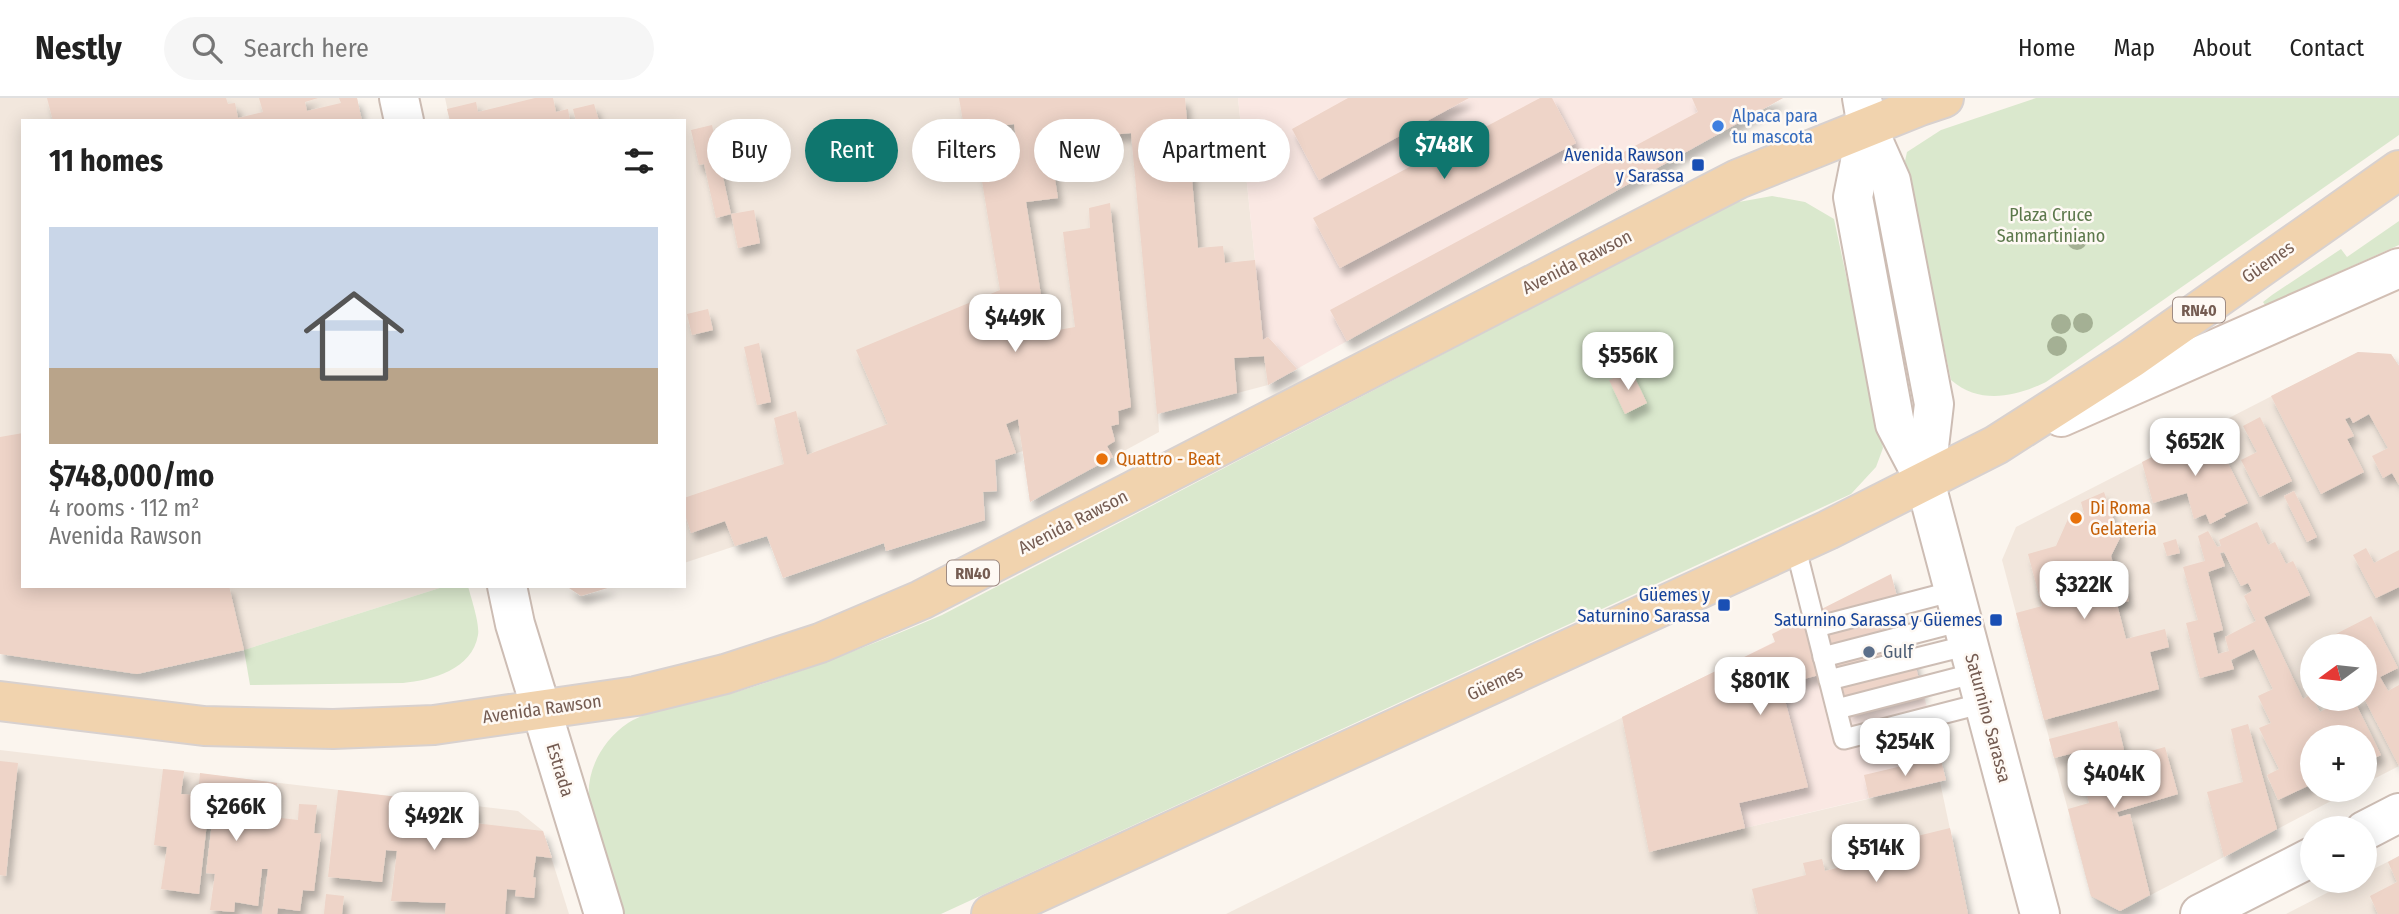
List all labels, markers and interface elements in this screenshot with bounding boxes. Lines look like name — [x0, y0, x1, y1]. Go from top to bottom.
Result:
search box — [164, 17, 654, 80]
text: Nestly — [35, 28, 122, 68]
icon: search — [188, 29, 226, 67]
text: Search here — [244, 33, 369, 64]
text: Home — [2018, 34, 2075, 62]
text: Map — [2113, 34, 2155, 62]
text: About — [2193, 34, 2251, 62]
text: Contact — [2289, 34, 2364, 62]
place label: Alpaca para tu mascota — [1732, 105, 1818, 148]
marker: Alpaca para tu mascota — [1710, 118, 1726, 134]
chip: Buy — [707, 119, 791, 182]
chip: Rent — [805, 119, 898, 182]
chip: Filters — [912, 119, 1020, 182]
chip: New — [1034, 119, 1124, 182]
chip: Apartment — [1138, 119, 1290, 182]
pin: $748K — [1395, 122, 1493, 181]
text: $748K — [1415, 130, 1473, 158]
icon: filters — [620, 142, 658, 180]
text: 11 homes — [49, 143, 163, 179]
place label: Avenida Rawson y Sarassa — [1564, 144, 1684, 187]
marker: Avenida Rawson y Sarassa — [1690, 157, 1706, 173]
park label: Plaza Cruce Sanmartiniano — [1997, 204, 2105, 247]
street label: Avenida Rawson — [1519, 225, 1635, 299]
street label: Güemes — [2238, 236, 2299, 288]
icon: home — [291, 273, 417, 399]
pin: $449K — [966, 294, 1064, 354]
road number: RN40 — [2173, 298, 2225, 322]
text: $449K — [985, 303, 1045, 331]
pin: $556K — [1579, 332, 1677, 392]
text: $556K — [1598, 341, 1658, 369]
pin: $652K — [2146, 418, 2244, 478]
text: $652K — [2166, 427, 2224, 455]
place label: Quattro - Beat — [1116, 448, 1221, 470]
marker: Quattro - Beat — [1094, 451, 1110, 467]
text: $748,000/mo — [49, 458, 214, 494]
street label: Avenida Rawson — [1015, 485, 1131, 559]
text: 4 rooms · 112 m² — [49, 494, 199, 522]
place label: Di Roma Gelateria — [2090, 497, 2157, 540]
marker: Di Roma Gelateria — [2068, 510, 2084, 526]
text: Avenida Rawson — [49, 522, 202, 550]
road number: RN40 — [947, 560, 999, 586]
pin: $322K — [2035, 561, 2133, 621]
text: $322K — [2056, 570, 2112, 598]
place label: Güemes y Saturnino Sarassa — [1577, 584, 1710, 627]
marker: Güemes y Saturnino Sarassa — [1716, 597, 1732, 613]
place label: Saturnino Sarassa y Güemes — [1774, 609, 1982, 631]
marker: Saturnino Sarassa y Güemes — [1988, 612, 2004, 628]
north arrow — [2300, 634, 2376, 710]
map controls — [2300, 634, 2377, 893]
place label: Gulf — [1883, 641, 1914, 663]
marker: Gulf — [1861, 644, 1877, 660]
street label: Saturnino Sarassa — [1960, 651, 2016, 785]
pin: $801K — [1711, 658, 1809, 717]
street label: Güemes — [1464, 660, 1527, 705]
text: $801K — [1731, 666, 1789, 694]
street label: Avenida Rawson — [481, 690, 603, 728]
pin: $254K — [1856, 718, 1954, 778]
button: + — [2300, 725, 2377, 802]
text: $254K — [1876, 727, 1934, 755]
street label: Estrada — [541, 741, 579, 800]
pin: $404K — [2065, 750, 2163, 810]
text: $404K — [2083, 759, 2145, 787]
pin: $266K — [187, 784, 285, 843]
text: $266K — [206, 792, 266, 820]
pin: $492K — [385, 792, 483, 852]
text: $492K — [405, 801, 463, 829]
button: − — [2300, 816, 2377, 893]
pin: $514K — [1827, 824, 1925, 884]
text: $514K — [1848, 833, 1904, 861]

